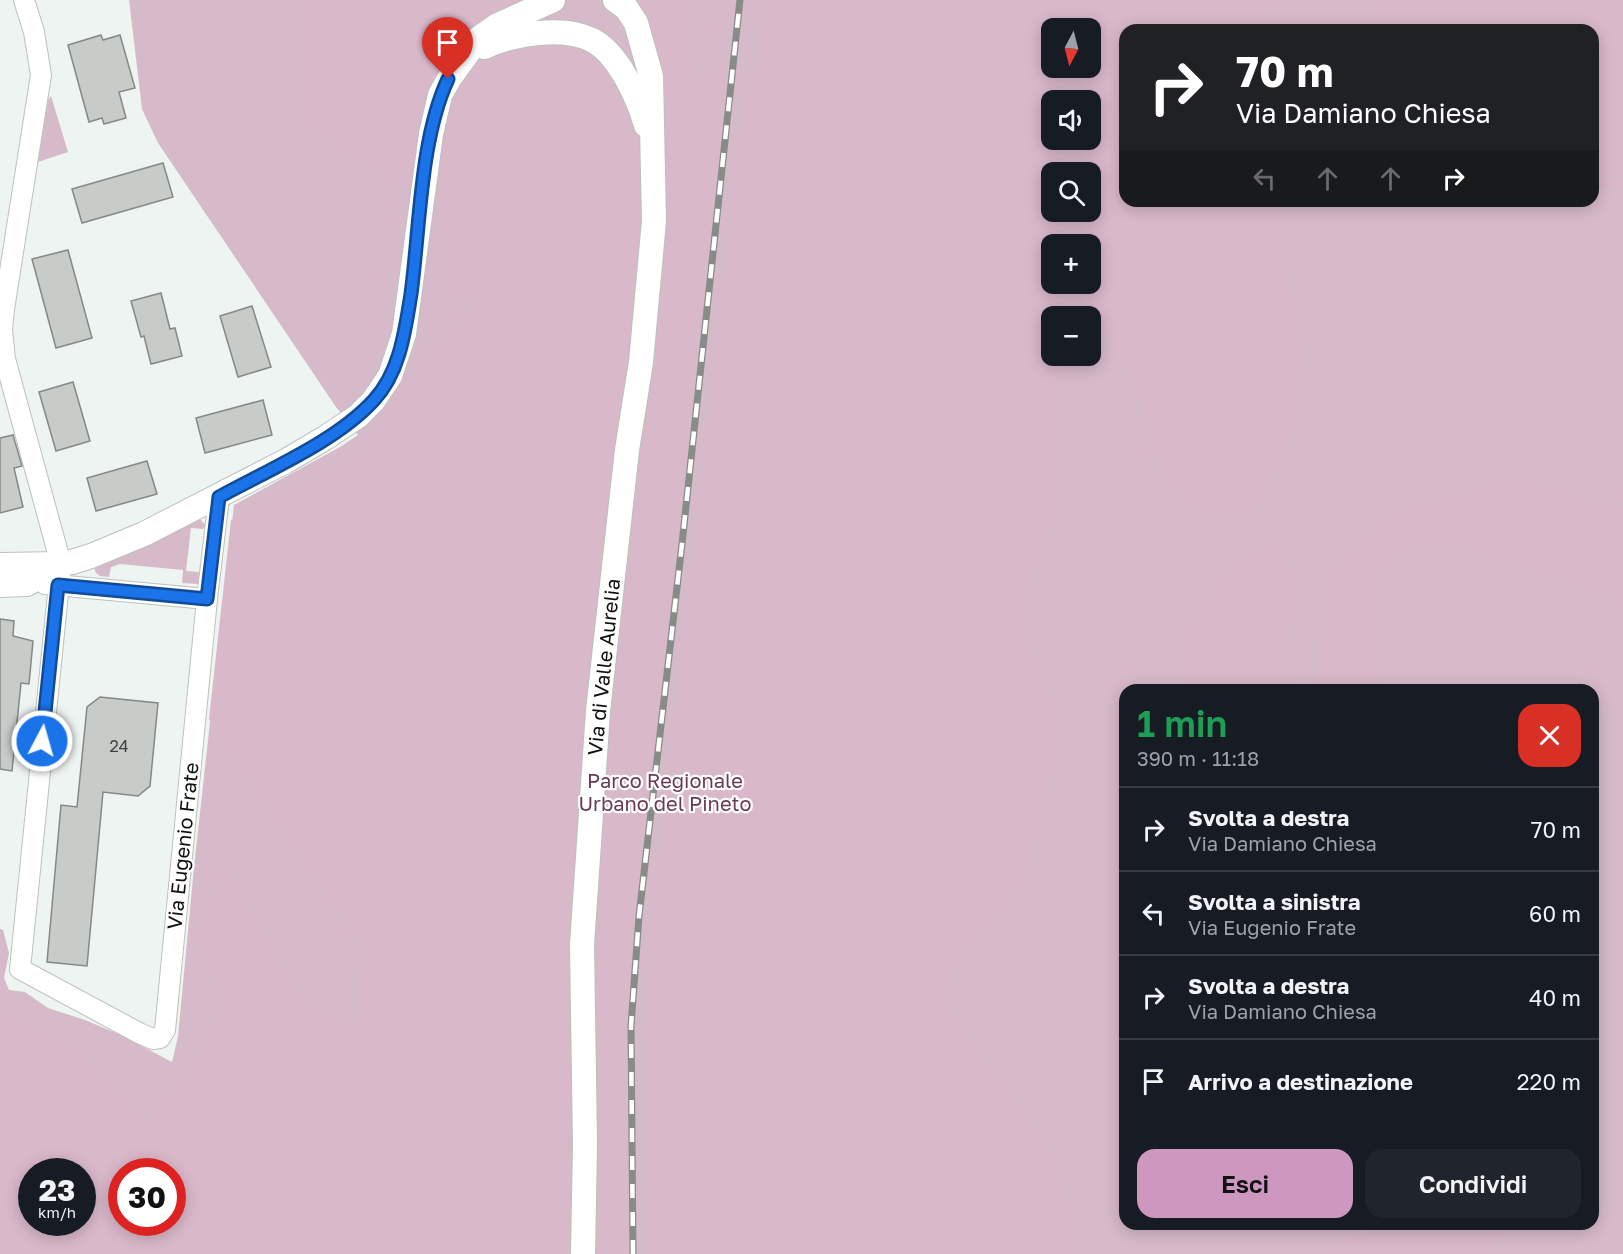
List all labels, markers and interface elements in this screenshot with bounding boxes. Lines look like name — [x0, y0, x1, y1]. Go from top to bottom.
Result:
pin — [422, 17, 473, 79]
north arrow — [1041, 18, 1101, 78]
map controls — [1041, 18, 1101, 366]
icon: arrive — [431, 26, 464, 59]
text: 70 m — [1236, 46, 1333, 96]
icon: right — [1137, 48, 1215, 126]
button: sound — [1041, 90, 1101, 150]
text: Via Damiano Chiesa — [1236, 97, 1491, 129]
button: search — [1041, 162, 1101, 222]
icon: left — [1248, 162, 1281, 195]
icon: ahead — [1311, 162, 1344, 195]
icon: ahead — [1374, 162, 1407, 195]
icon: right — [1437, 162, 1470, 195]
button: + — [1041, 234, 1101, 294]
button: − — [1041, 306, 1101, 366]
street label: Via di Valle Aurelia — [582, 577, 624, 757]
text: 1 min — [1137, 702, 1227, 745]
button: close — [1518, 704, 1581, 767]
position arrow — [10, 709, 74, 773]
house number: 24 — [109, 736, 129, 756]
text: 390 m · 11:18 — [1137, 746, 1259, 770]
street label: Via Eugenio Frate — [161, 761, 203, 931]
park label: Parco Regionale Urbano del Pineto — [579, 768, 751, 815]
text: Svolta a destra — [1188, 804, 1349, 831]
icon: right — [1137, 813, 1170, 846]
text: 70 m — [1531, 816, 1581, 843]
text: Via Damiano Chiesa — [1188, 831, 1377, 855]
text: Svolta a sinistra — [1188, 888, 1360, 915]
icon: left — [1137, 897, 1170, 930]
text: 60 m — [1529, 900, 1581, 927]
text: Via Eugenio Frate — [1188, 915, 1356, 939]
text: Svolta a destra — [1188, 972, 1349, 999]
icon: right — [1137, 981, 1170, 1014]
text: 40 m — [1529, 984, 1581, 1011]
text: Via Damiano Chiesa — [1188, 999, 1377, 1023]
icon: arrive — [1137, 1065, 1170, 1098]
text: Arrivo a destinazione — [1188, 1068, 1413, 1095]
text: 220 m — [1517, 1068, 1581, 1095]
button: Esci — [1137, 1149, 1353, 1218]
button: Condividi — [1365, 1149, 1581, 1218]
speed limit sign: 30 — [108, 1158, 186, 1236]
text: 23 — [39, 1172, 75, 1208]
text: km/h — [38, 1203, 76, 1221]

